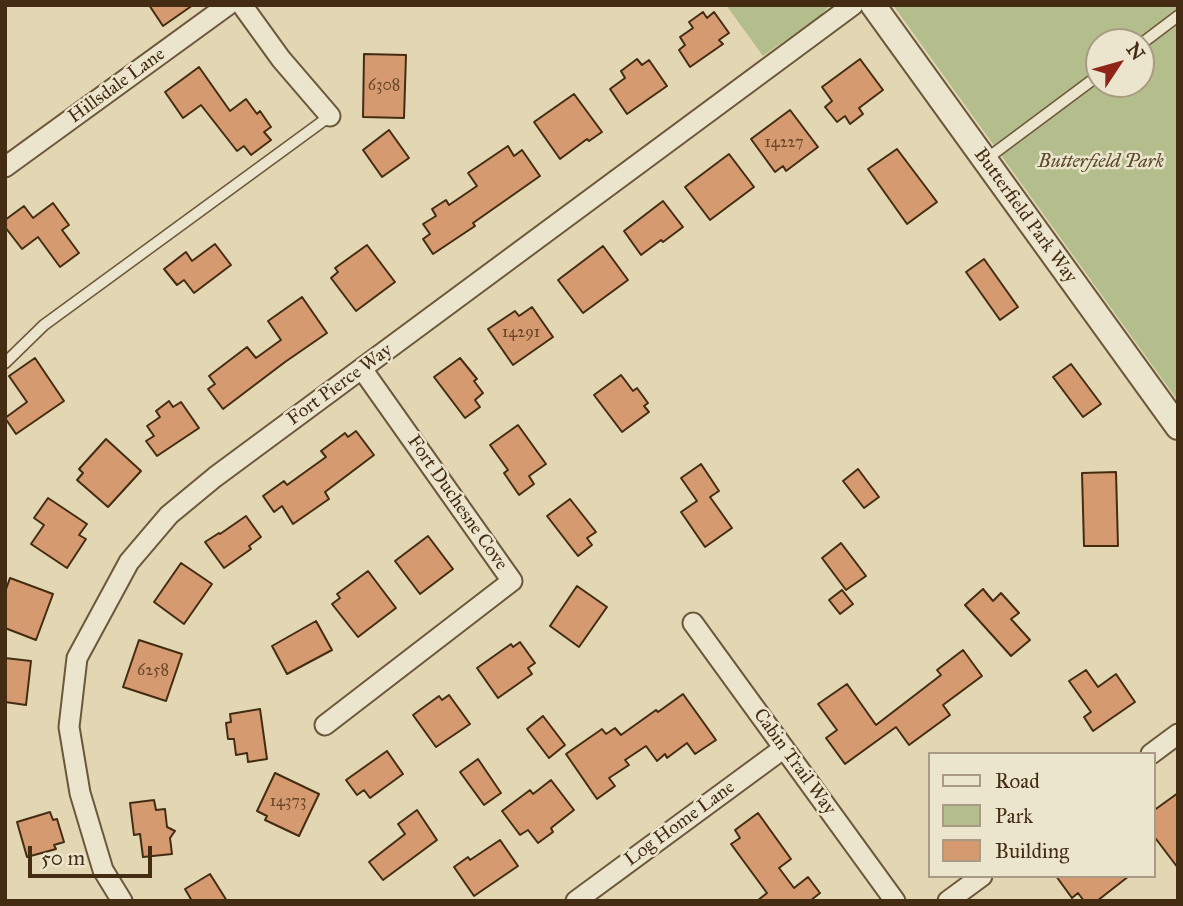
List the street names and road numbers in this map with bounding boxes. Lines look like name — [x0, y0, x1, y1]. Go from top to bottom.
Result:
street label: Hillsdale Lane — [64, 43, 170, 129]
street label: Butterfield Park Way — [968, 144, 1082, 288]
street label: Fort Pierce Way — [283, 339, 397, 431]
street label: Fort Duchesne Cove — [402, 431, 512, 575]
street label: Cabin Trail Way — [748, 704, 840, 820]
street label: Log Home Lane — [620, 776, 740, 872]

